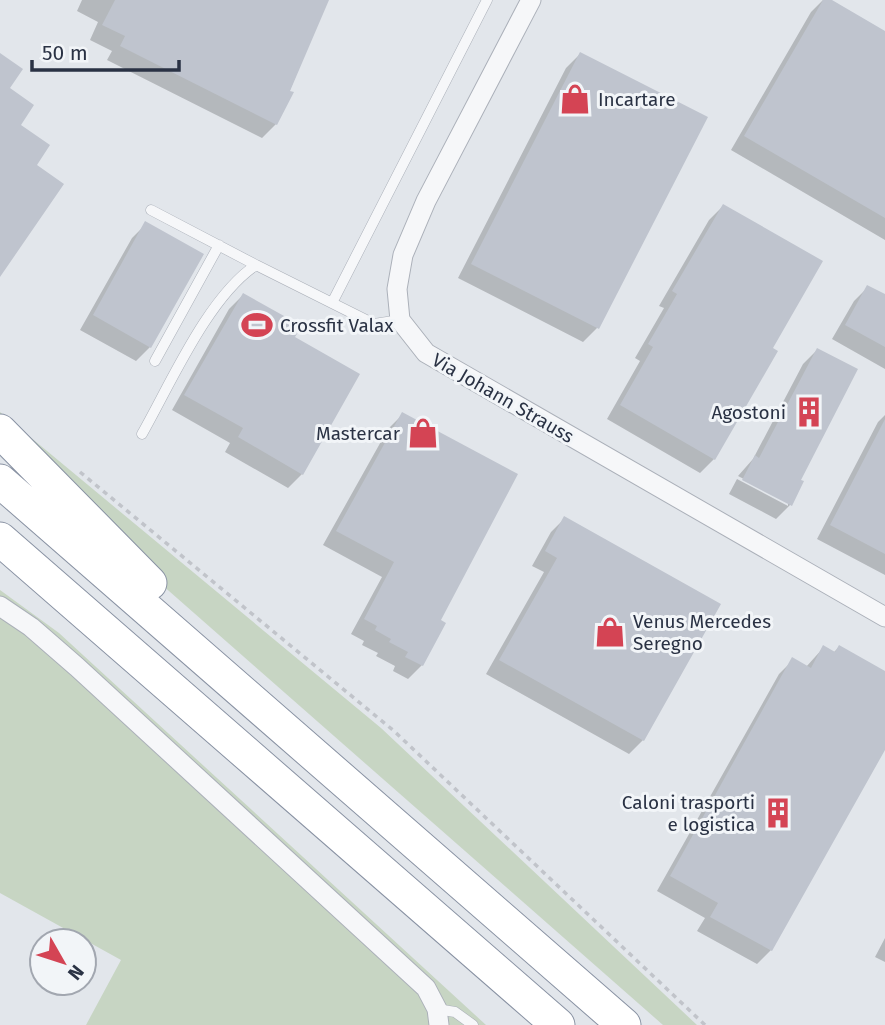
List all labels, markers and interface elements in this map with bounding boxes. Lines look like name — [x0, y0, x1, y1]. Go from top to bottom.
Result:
scale bar — [32, 28, 178, 72]
text: 50 m — [42, 40, 88, 66]
shop icon: Incartare — [558, 82, 592, 116]
place label: Incartare — [598, 88, 675, 111]
sports icon: Crossfit Valax — [240, 308, 274, 342]
place label: Crossfit Valax — [280, 314, 394, 337]
street label: Via Johann Strauss — [428, 348, 578, 448]
building icon: Agostoni — [792, 395, 826, 429]
place label: Agostoni — [711, 401, 786, 424]
shop icon: Mastercar — [406, 416, 440, 450]
place label: Mastercar — [316, 422, 401, 445]
place label: Venus Mercedes Seregno — [633, 610, 771, 655]
shop icon: Venus Mercedes Seregno — [593, 615, 627, 649]
place label: Caloni trasporti e logistica — [622, 791, 755, 836]
building icon: Caloni trasporti e logistica — [761, 796, 795, 830]
north arrow — [28, 927, 98, 997]
text: N — [63, 960, 89, 985]

